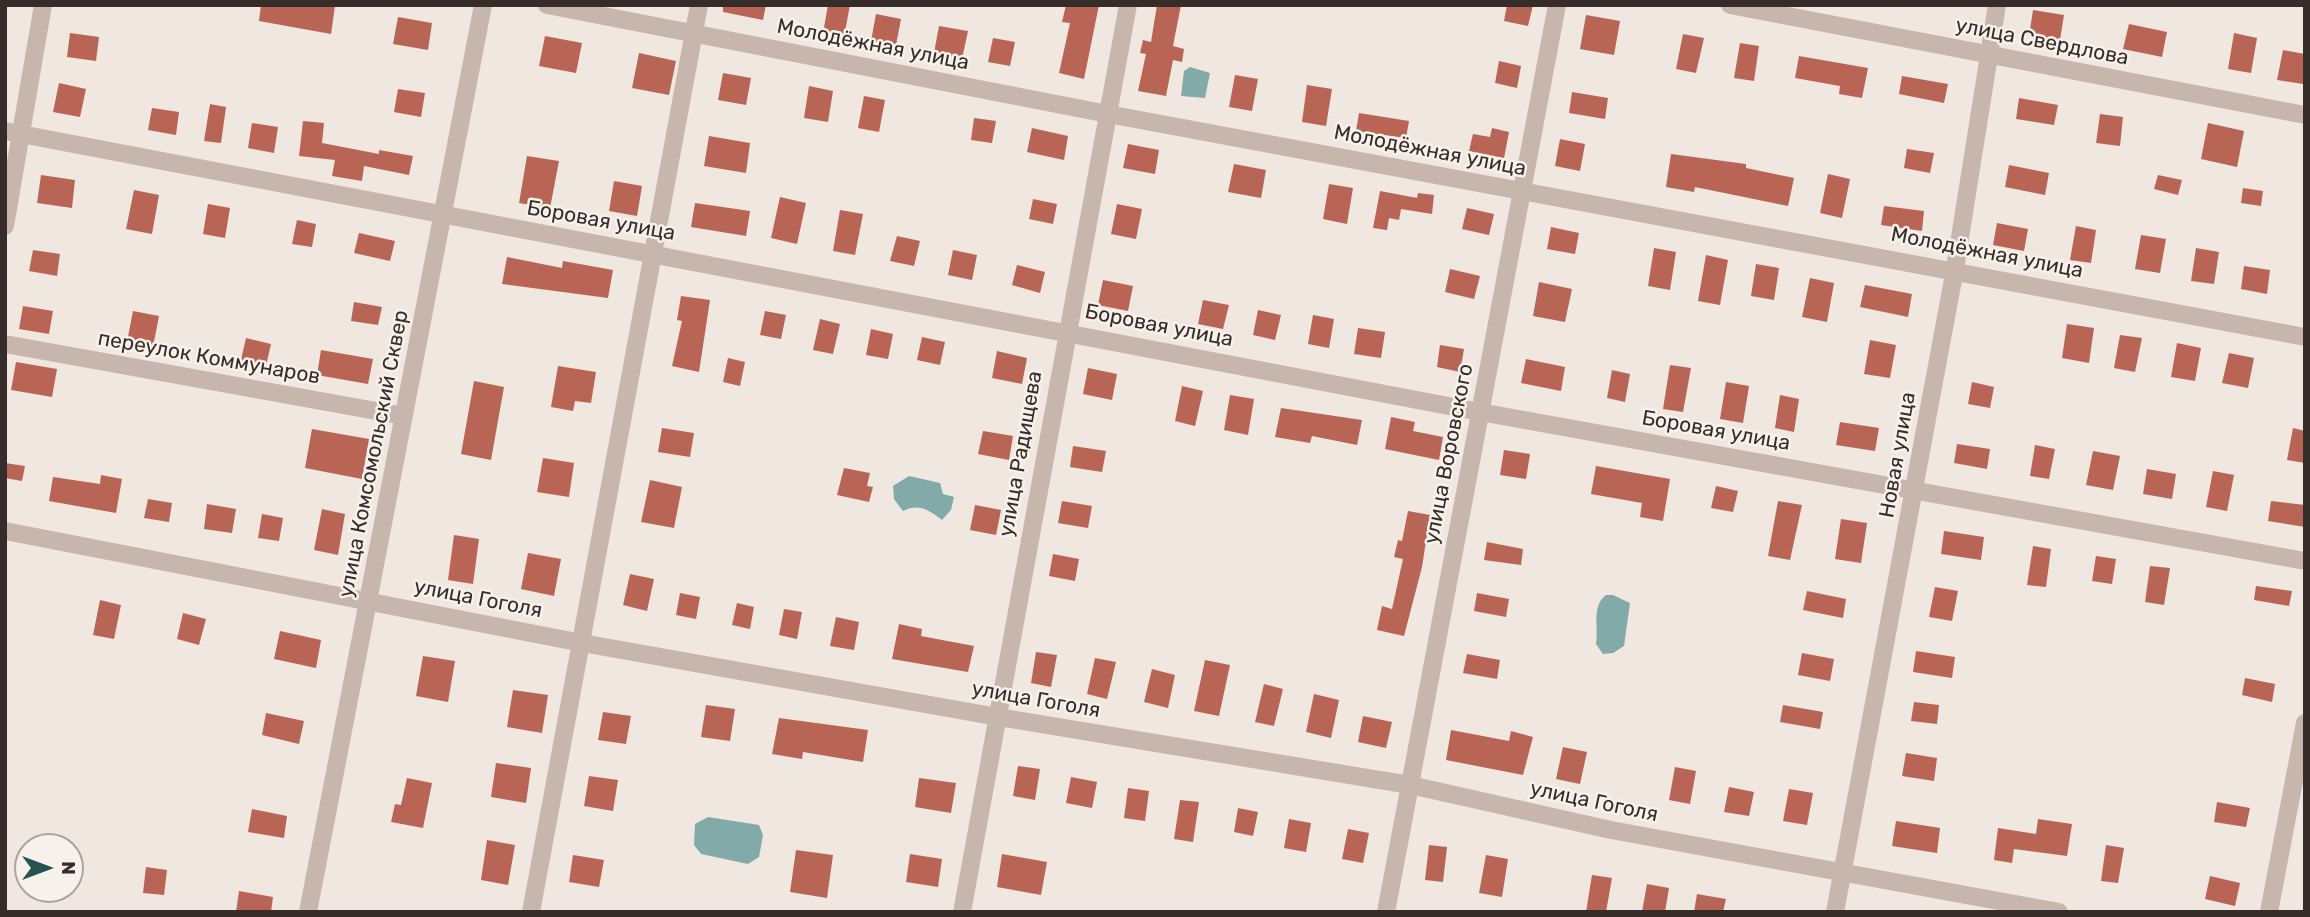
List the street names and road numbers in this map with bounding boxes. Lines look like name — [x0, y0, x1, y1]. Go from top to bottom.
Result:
street label: улица Свердлова — [1953, 13, 2131, 71]
street label: Молодёжная улица — [775, 14, 971, 76]
street label: Молодёжная улица — [1332, 120, 1528, 182]
street label: Боровая улица — [525, 196, 677, 246]
street label: Молодёжная улица — [1889, 222, 2085, 284]
street label: Боровая улица — [1083, 299, 1235, 353]
street label: улица Комсомольский Сквер — [334, 308, 414, 600]
street label: переулок Коммунаров — [96, 326, 322, 390]
street label: улица Воровского — [1419, 362, 1479, 546]
street label: улица Радищева — [994, 369, 1048, 539]
street label: Новая улица — [1875, 390, 1921, 520]
street label: Боровая улица — [1640, 406, 1792, 456]
street label: улица Гоголя — [412, 574, 544, 624]
street label: улица Гоголя — [970, 676, 1102, 724]
street label: улица Гоголя — [1528, 776, 1660, 828]

